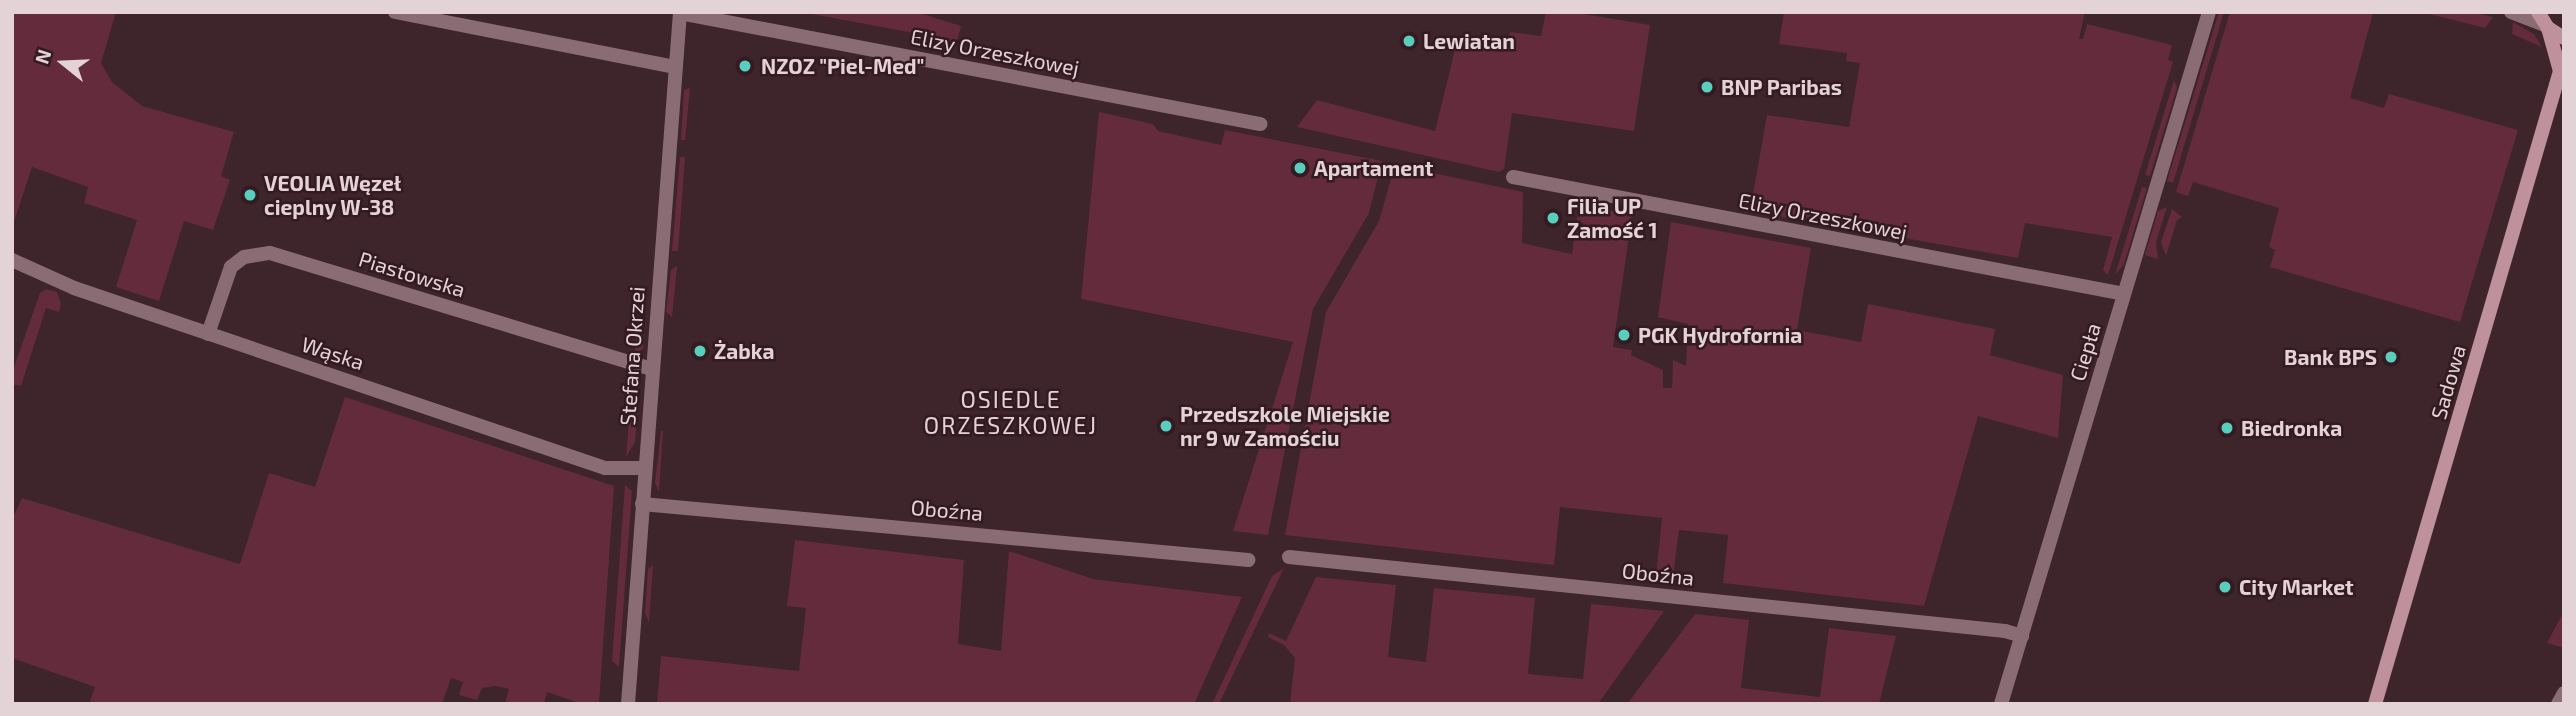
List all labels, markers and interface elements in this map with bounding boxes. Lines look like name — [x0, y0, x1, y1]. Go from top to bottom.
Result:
street label: Elizy Orzeszkowej — [908, 23, 1082, 81]
north arrow — [28, 28, 98, 98]
place label: Lewiatan — [1423, 28, 1515, 54]
marker: Lewiatan — [1401, 33, 1417, 49]
text: N — [29, 46, 56, 66]
place label: NZOZ "Piel-Med" — [761, 53, 925, 79]
marker: NZOZ "Piel-Med" — [735, 56, 755, 76]
place label: BNP Paribas — [1721, 74, 1842, 100]
marker: BNP Paribas — [1699, 79, 1715, 95]
place label: Apartament — [1314, 155, 1433, 181]
marker: Apartament — [1292, 160, 1308, 176]
place label: VEOLIA Węzeł cieplny W-38 — [264, 170, 402, 220]
marker: VEOLIA Węzeł cieplny W-38 — [242, 187, 258, 203]
street label: Elizy Orzeszkowej — [1736, 187, 1910, 245]
place label: Filia UP Zamość 1 — [1567, 193, 1658, 243]
marker: Filia UP Zamość 1 — [1545, 210, 1561, 226]
street label: Piastowska — [356, 246, 468, 302]
street label: Stefana Okrzei — [615, 286, 649, 426]
street label: Ciepła — [2064, 320, 2106, 384]
place label: PGK Hydrofornia — [1638, 322, 1802, 348]
marker: PGK Hydrofornia — [1616, 327, 1632, 343]
street label: Wąska — [299, 331, 367, 375]
place label: Żabka — [714, 338, 774, 364]
street label: Sadowa — [2425, 342, 2471, 422]
marker: Żabka — [692, 343, 708, 359]
place label: Bank BPS — [2284, 344, 2377, 370]
marker: Bank BPS — [2383, 349, 2399, 365]
district label: OSIEDLE ORZESZKOWEJ — [925, 385, 1097, 439]
place label: Przedszkole Miejskie nr 9 w Zamościu — [1180, 401, 1390, 451]
place label: Biedronka — [2241, 415, 2342, 441]
marker: Przedszkole Miejskie nr 9 w Zamościu — [1158, 418, 1174, 434]
marker: Biedronka — [2219, 420, 2235, 436]
street label: Oboźna — [910, 494, 984, 526]
street label: Oboźna — [1621, 558, 1695, 590]
place label: City Market — [2239, 574, 2354, 600]
marker: City Market — [2217, 579, 2233, 595]

